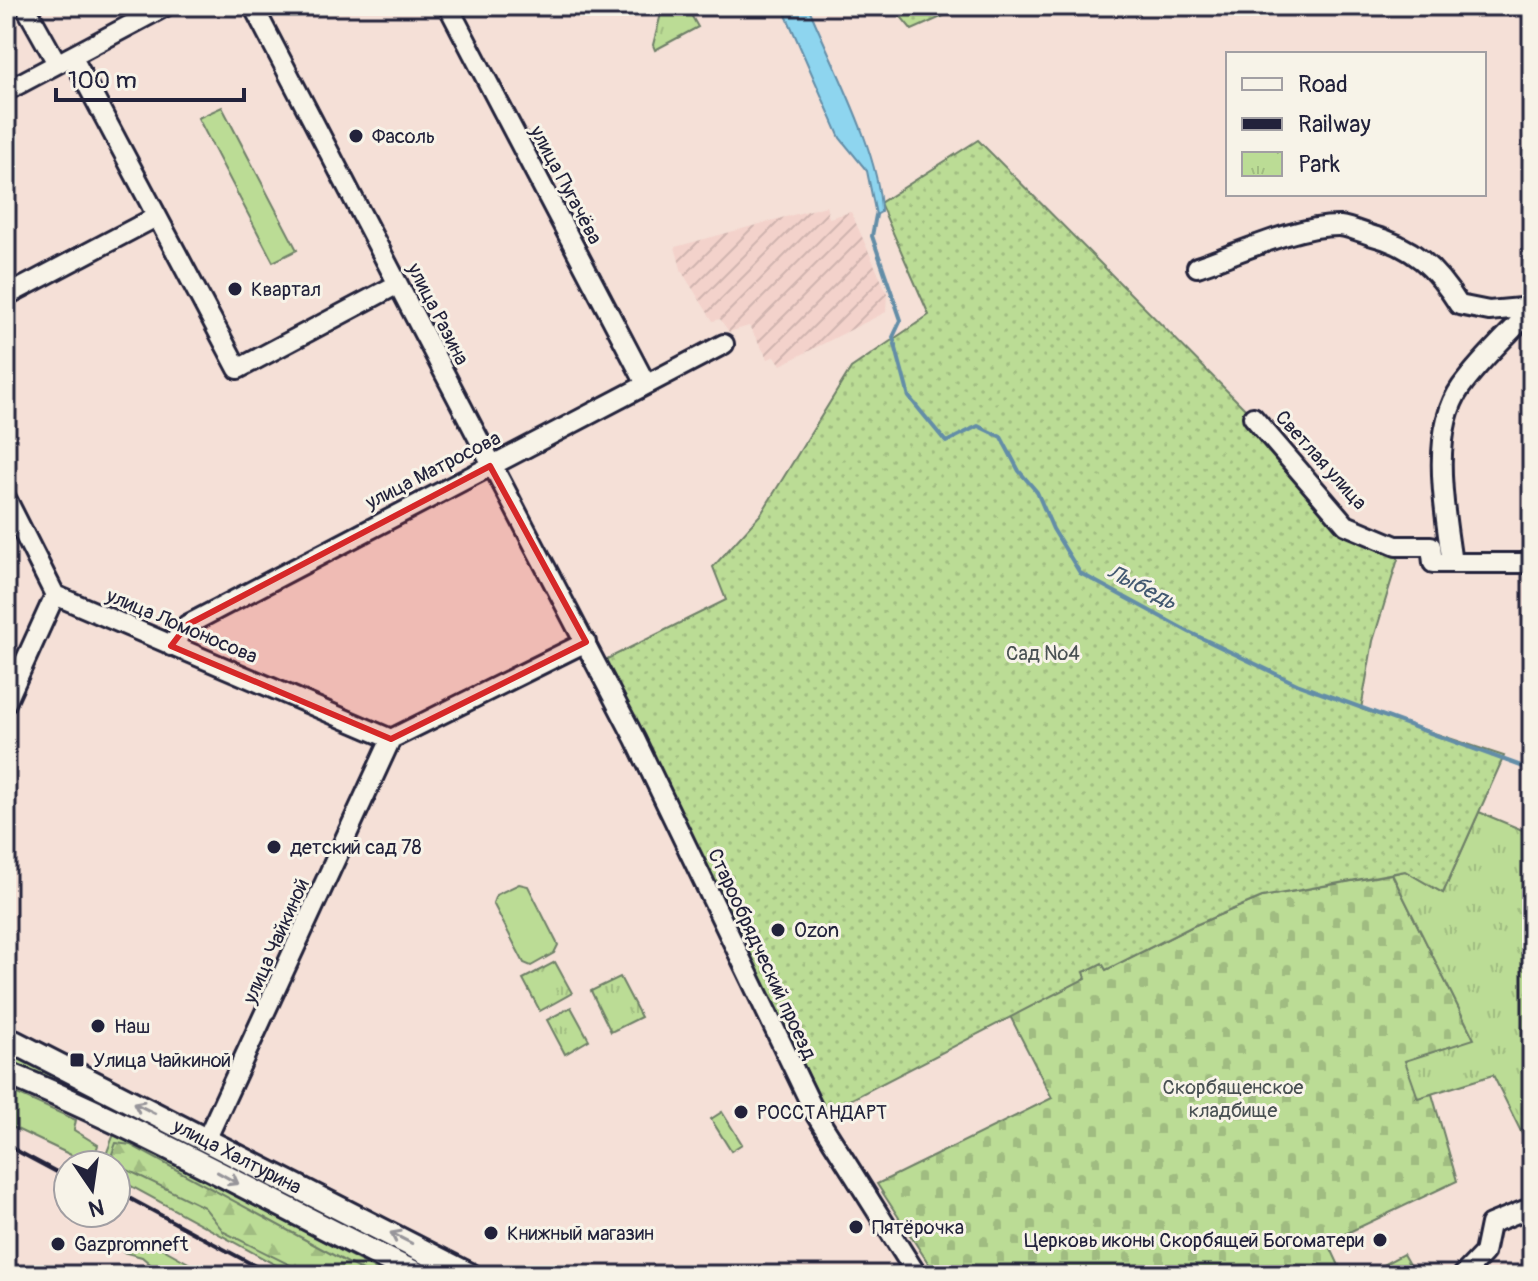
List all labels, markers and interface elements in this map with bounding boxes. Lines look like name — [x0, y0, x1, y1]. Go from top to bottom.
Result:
scale bar — [56, 52, 244, 102]
legend — [1226, 52, 1486, 196]
text: 100 m — [68, 66, 137, 95]
text: Road — [1298, 70, 1348, 99]
text: Railway — [1298, 110, 1371, 139]
street label: улица Пугачёва — [524, 120, 608, 249]
place label: Фасоль — [372, 124, 435, 149]
marker: Фасоль — [347, 127, 365, 145]
text: Park — [1298, 150, 1340, 179]
street label: улица Разина — [401, 258, 474, 369]
place label: Квартал — [251, 277, 321, 302]
marker: Квартал — [226, 280, 244, 298]
street label: Светлая улица — [1270, 405, 1372, 515]
street label: улица Матросова — [360, 425, 505, 515]
water label: Лыбедь — [1103, 558, 1182, 617]
street label: улица Ломоносова — [102, 583, 261, 669]
park label: Сад №4 — [1006, 641, 1080, 666]
place label: детский сад 78 — [290, 835, 422, 860]
marker: детский сад 78 — [265, 838, 283, 856]
street label: Старообрядческий проезд — [702, 844, 822, 1064]
street label: улица Чайкиной — [237, 874, 315, 1008]
place label: Ozon — [794, 918, 839, 943]
marker: Ozon — [769, 921, 787, 939]
place label: Наш — [114, 1014, 150, 1039]
marker: Наш — [89, 1017, 107, 1035]
place label: Улица Чайкиной — [93, 1048, 231, 1073]
marker: Улица Чайкиной — [68, 1051, 86, 1069]
park label: Скорбященское кладбище — [1163, 1075, 1304, 1123]
one-way arrow — [133, 1100, 157, 1115]
place label: РОССТАНДАРТ — [757, 1100, 887, 1125]
marker: РОССТАНДАРТ — [732, 1103, 750, 1121]
street label: улица Халтурина — [168, 1113, 306, 1199]
north arrow — [52, 1149, 132, 1229]
one-way arrow — [216, 1171, 239, 1187]
text: N — [86, 1192, 107, 1223]
place label: Пятёрочка — [872, 1215, 964, 1240]
marker: Пятёрочка — [847, 1218, 865, 1236]
place label: Книжный магазин — [507, 1221, 654, 1246]
marker: Книжный магазин — [482, 1224, 500, 1242]
place label: Церковь иконы Скорбящей Богоматери — [1024, 1228, 1364, 1253]
one-way arrow — [390, 1230, 414, 1245]
marker: Церковь иконы Скорбящей Богоматери — [1371, 1231, 1389, 1249]
place label: Gazpromneft — [74, 1232, 189, 1257]
marker: Gazpromneft — [49, 1235, 67, 1253]

